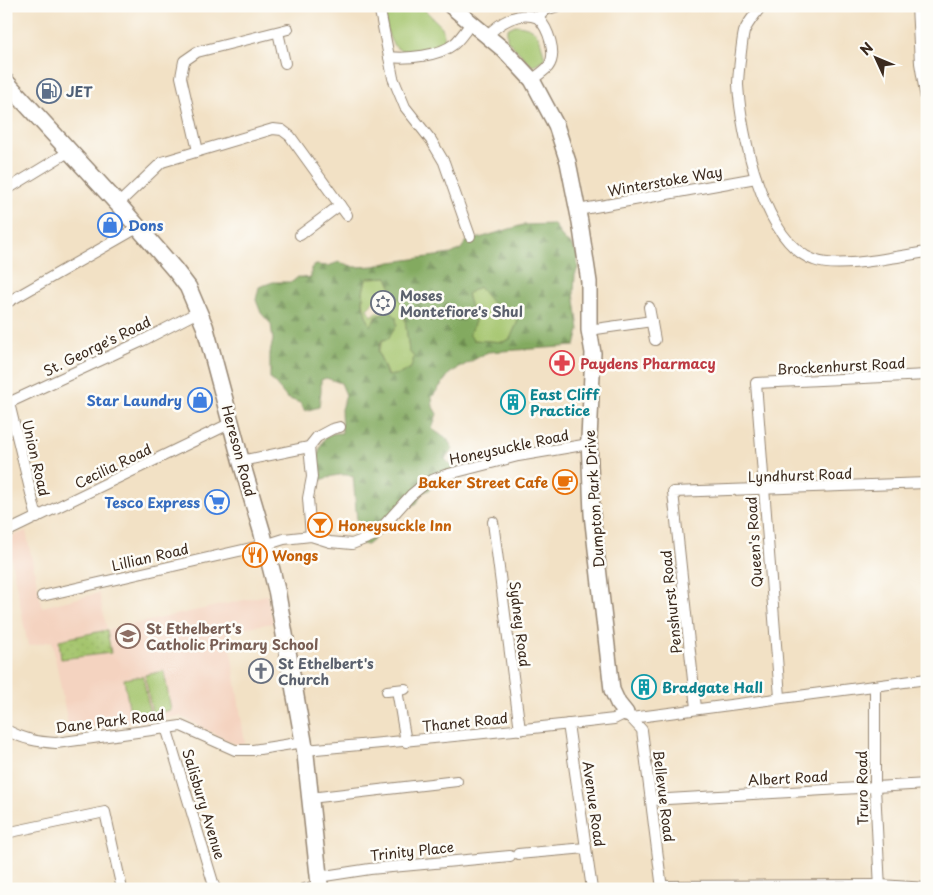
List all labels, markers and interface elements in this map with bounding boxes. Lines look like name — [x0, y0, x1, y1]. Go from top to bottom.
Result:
north arrow — [850, 32, 900, 82]
text: N — [855, 37, 878, 60]
fuel station icon: JET — [36, 78, 62, 104]
place label: JET — [66, 81, 93, 102]
street label: Winterstoke Way — [606, 161, 724, 201]
shop icon: Dons — [97, 212, 123, 238]
place label: Dons — [128, 215, 164, 236]
place label: Moses Montefiore's Shul — [400, 285, 523, 322]
synagogue icon: Moses Montefiore's Shul — [370, 290, 396, 316]
street label: St. George's Road — [40, 311, 154, 381]
pharmacy icon: Paydens Pharmacy — [549, 350, 575, 376]
street label: Brockenhurst Road — [776, 352, 906, 380]
place label: Paydens Pharmacy — [580, 353, 716, 374]
place label: East Cliff Practice — [530, 384, 600, 421]
shop icon: Star Laundry — [187, 387, 213, 413]
building icon: East Cliff Practice — [500, 389, 526, 415]
place label: Star Laundry — [87, 390, 182, 411]
street label: Hereson Road — [217, 403, 261, 499]
street label: Union Road — [17, 418, 55, 498]
street label: Honeysuckle Road — [447, 424, 571, 470]
street label: Dumpton Park Drive — [579, 429, 609, 569]
street label: Cecilia Road — [71, 438, 155, 494]
street label: Lyndhurst Road — [747, 463, 853, 487]
cafe icon: Baker Street Cafe — [552, 469, 578, 495]
place label: Baker Street Cafe — [418, 472, 548, 493]
supermarket icon: Tesco Express — [204, 489, 230, 515]
place label: Tesco Express — [104, 492, 200, 513]
street label: Queen's Road — [740, 496, 768, 588]
bar icon: Honeysuckle Inn — [307, 512, 333, 538]
place label: Honeysuckle Inn — [338, 515, 452, 536]
street label: Lillian Road — [109, 538, 191, 576]
restaurant icon: Wongs — [242, 542, 268, 568]
place label: Wongs — [272, 545, 319, 566]
street label: Penshurst Road — [655, 549, 687, 655]
street label: Sydney Road — [504, 580, 536, 668]
place label: St Ethelbert's Catholic Primary School — [146, 618, 318, 655]
school or university icon: St Ethelbert's Catholic Primary School — [115, 623, 141, 649]
place label: St Ethelbert's Church — [278, 653, 374, 690]
church icon: St Ethelbert's Church — [248, 658, 274, 684]
building icon: Bradgate Hall — [631, 674, 657, 700]
place label: Bradgate Hall — [662, 677, 763, 698]
street label: Dane Park Road — [54, 704, 166, 738]
street label: Thanet Road — [421, 707, 509, 737]
street label: Salisbury Avenue — [177, 746, 231, 862]
street label: Bellevue Road — [648, 749, 680, 843]
street label: Truro Road — [851, 750, 873, 826]
street label: Avenue Road — [578, 760, 610, 848]
street label: Albert Road — [747, 765, 829, 791]
street label: Trinity Place — [369, 836, 455, 866]

